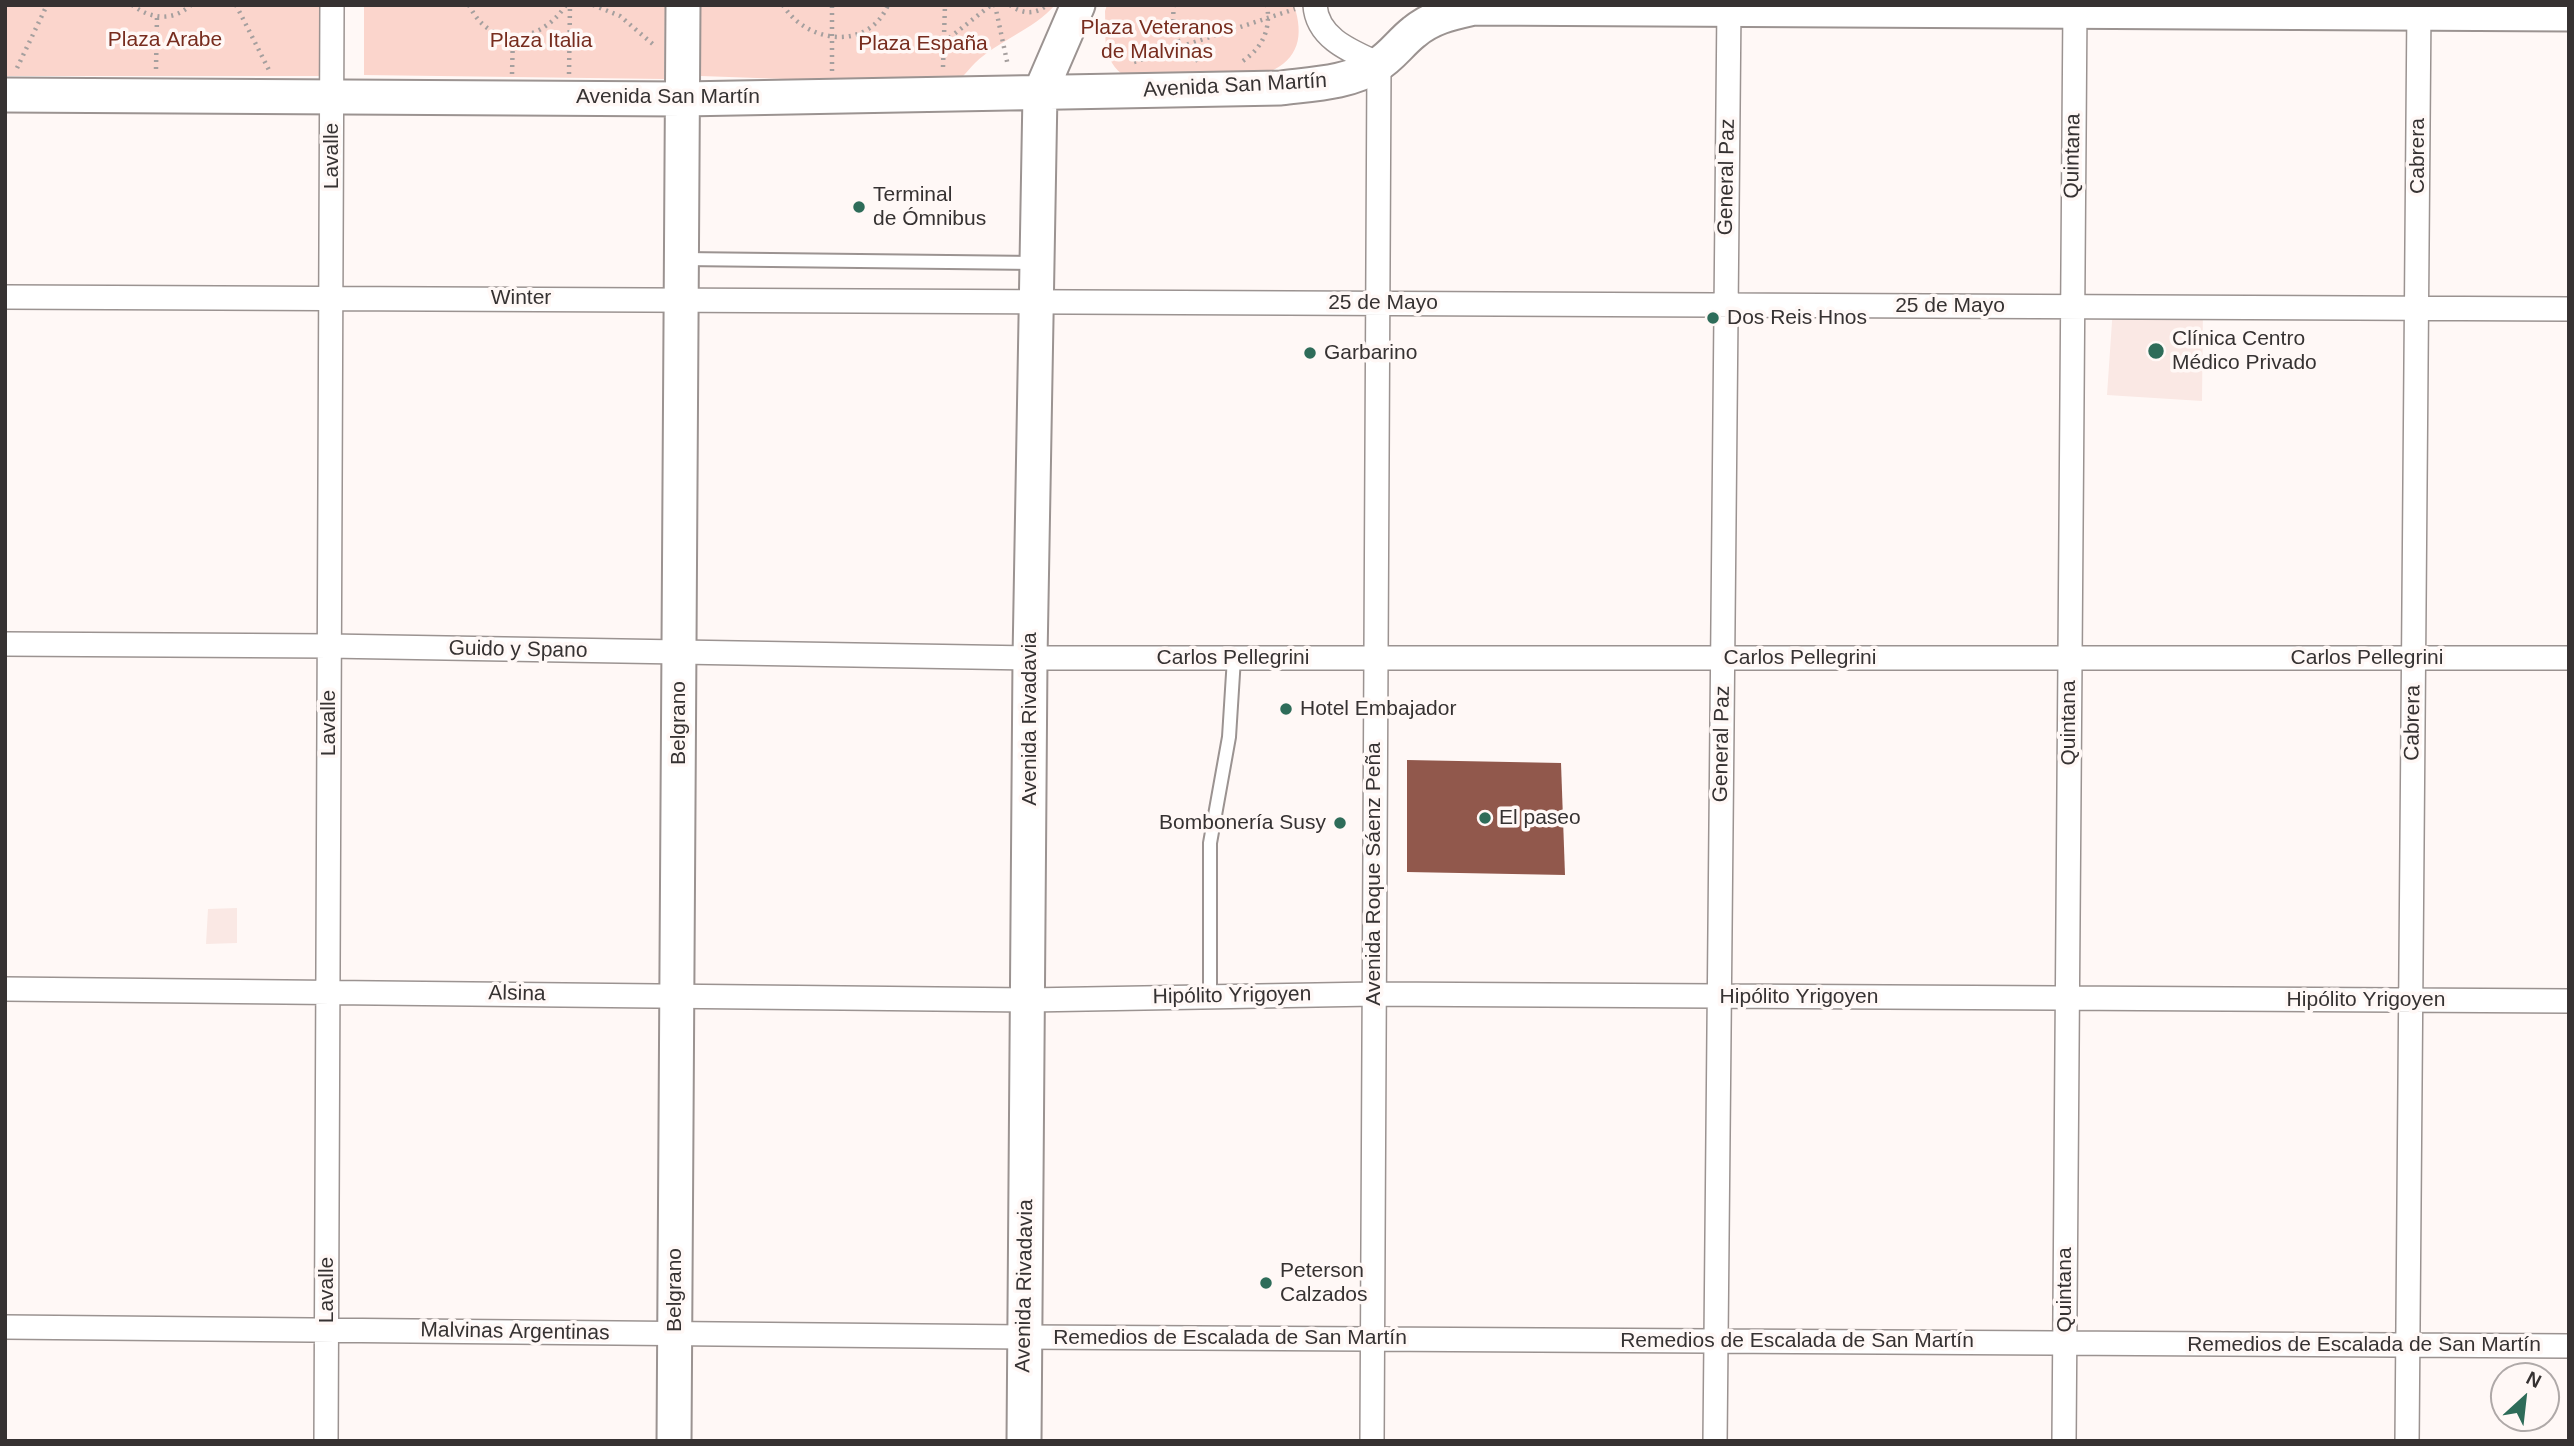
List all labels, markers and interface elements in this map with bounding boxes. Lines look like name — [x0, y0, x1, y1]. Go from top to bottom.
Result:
park label: Plaza Veteranos de Malvinas — [1081, 15, 1233, 65]
park label: Plaza Arabe — [108, 27, 222, 53]
park label: Plaza Italia — [490, 28, 592, 54]
park label: Plaza España — [858, 31, 988, 57]
street label: Avenida San Martín — [1142, 69, 1328, 103]
street label: Avenida San Martín — [576, 84, 760, 110]
street label: Quintana — [2060, 113, 2086, 199]
street label: General Paz — [1713, 118, 1741, 236]
street label: Cabrera — [2405, 118, 2431, 194]
street label: Lavalle — [319, 123, 345, 189]
place label: Terminal de Ómnibus — [873, 182, 986, 232]
marker: Terminal de Ómnibus — [851, 199, 867, 215]
street label: Winter — [491, 285, 551, 311]
street label: 25 de Mayo — [1328, 290, 1438, 316]
street label: 25 de Mayo — [1895, 293, 2005, 319]
place label: Dos Reis Hnos — [1727, 305, 1867, 331]
marker: Dos Reis Hnos — [1705, 310, 1721, 326]
place label: Clínica Centro Médico Privado — [2172, 326, 2317, 376]
place label: Garbarino — [1324, 340, 1417, 366]
marker: Clínica Centro Médico Privado — [2146, 341, 2166, 361]
marker: Garbarino — [1302, 345, 1318, 361]
street label: Avenida Rivadavia — [1017, 632, 1043, 806]
street label: Guido y Spano — [448, 636, 588, 664]
street label: Carlos Pellegrini — [1157, 645, 1309, 671]
street label: Carlos Pellegrini — [1724, 645, 1876, 671]
street label: Carlos Pellegrini — [2291, 645, 2443, 671]
street label: Quintana — [2056, 680, 2082, 766]
street label: Belgrano — [666, 681, 692, 765]
street label: General Paz — [1708, 685, 1736, 803]
street label: Cabrera — [2400, 685, 2426, 761]
street label: Lavalle — [316, 690, 342, 756]
place label: Hotel Embajador — [1300, 696, 1456, 722]
marker: Hotel Embajador — [1278, 701, 1294, 717]
street label: Avenida Roque Sáenz Peña — [1361, 742, 1387, 1006]
place label: El paseo — [1499, 805, 1581, 831]
place label: Bombonería Susy — [1159, 810, 1326, 836]
marker: El paseo — [1477, 810, 1493, 826]
marker: Bombonería Susy — [1332, 815, 1348, 831]
street label: Alsina — [488, 981, 546, 1007]
street label: Hipólito Yrigoyen — [1152, 982, 1312, 1010]
street label: Hipólito Yrigoyen — [1720, 984, 1878, 1010]
street label: Hipólito Yrigoyen — [2287, 987, 2445, 1013]
street label: Avenida Rivadavia — [1011, 1199, 1039, 1373]
street label: Quintana — [2052, 1247, 2078, 1333]
street label: Belgrano — [662, 1248, 688, 1332]
street label: Lavalle — [314, 1257, 340, 1323]
place label: Peterson Calzados — [1280, 1258, 1368, 1308]
marker: Peterson Calzados — [1258, 1275, 1274, 1291]
street label: Malvinas Argentinas — [420, 1318, 610, 1346]
street label: Remedios de Escalada de San Martín — [1053, 1325, 1407, 1351]
street label: Remedios de Escalada de San Martín — [1620, 1328, 1974, 1354]
street label: Remedios de Escalada de San Martín — [2187, 1332, 2541, 1358]
north arrow — [2490, 1362, 2560, 1432]
text: N — [2523, 1367, 2545, 1392]

